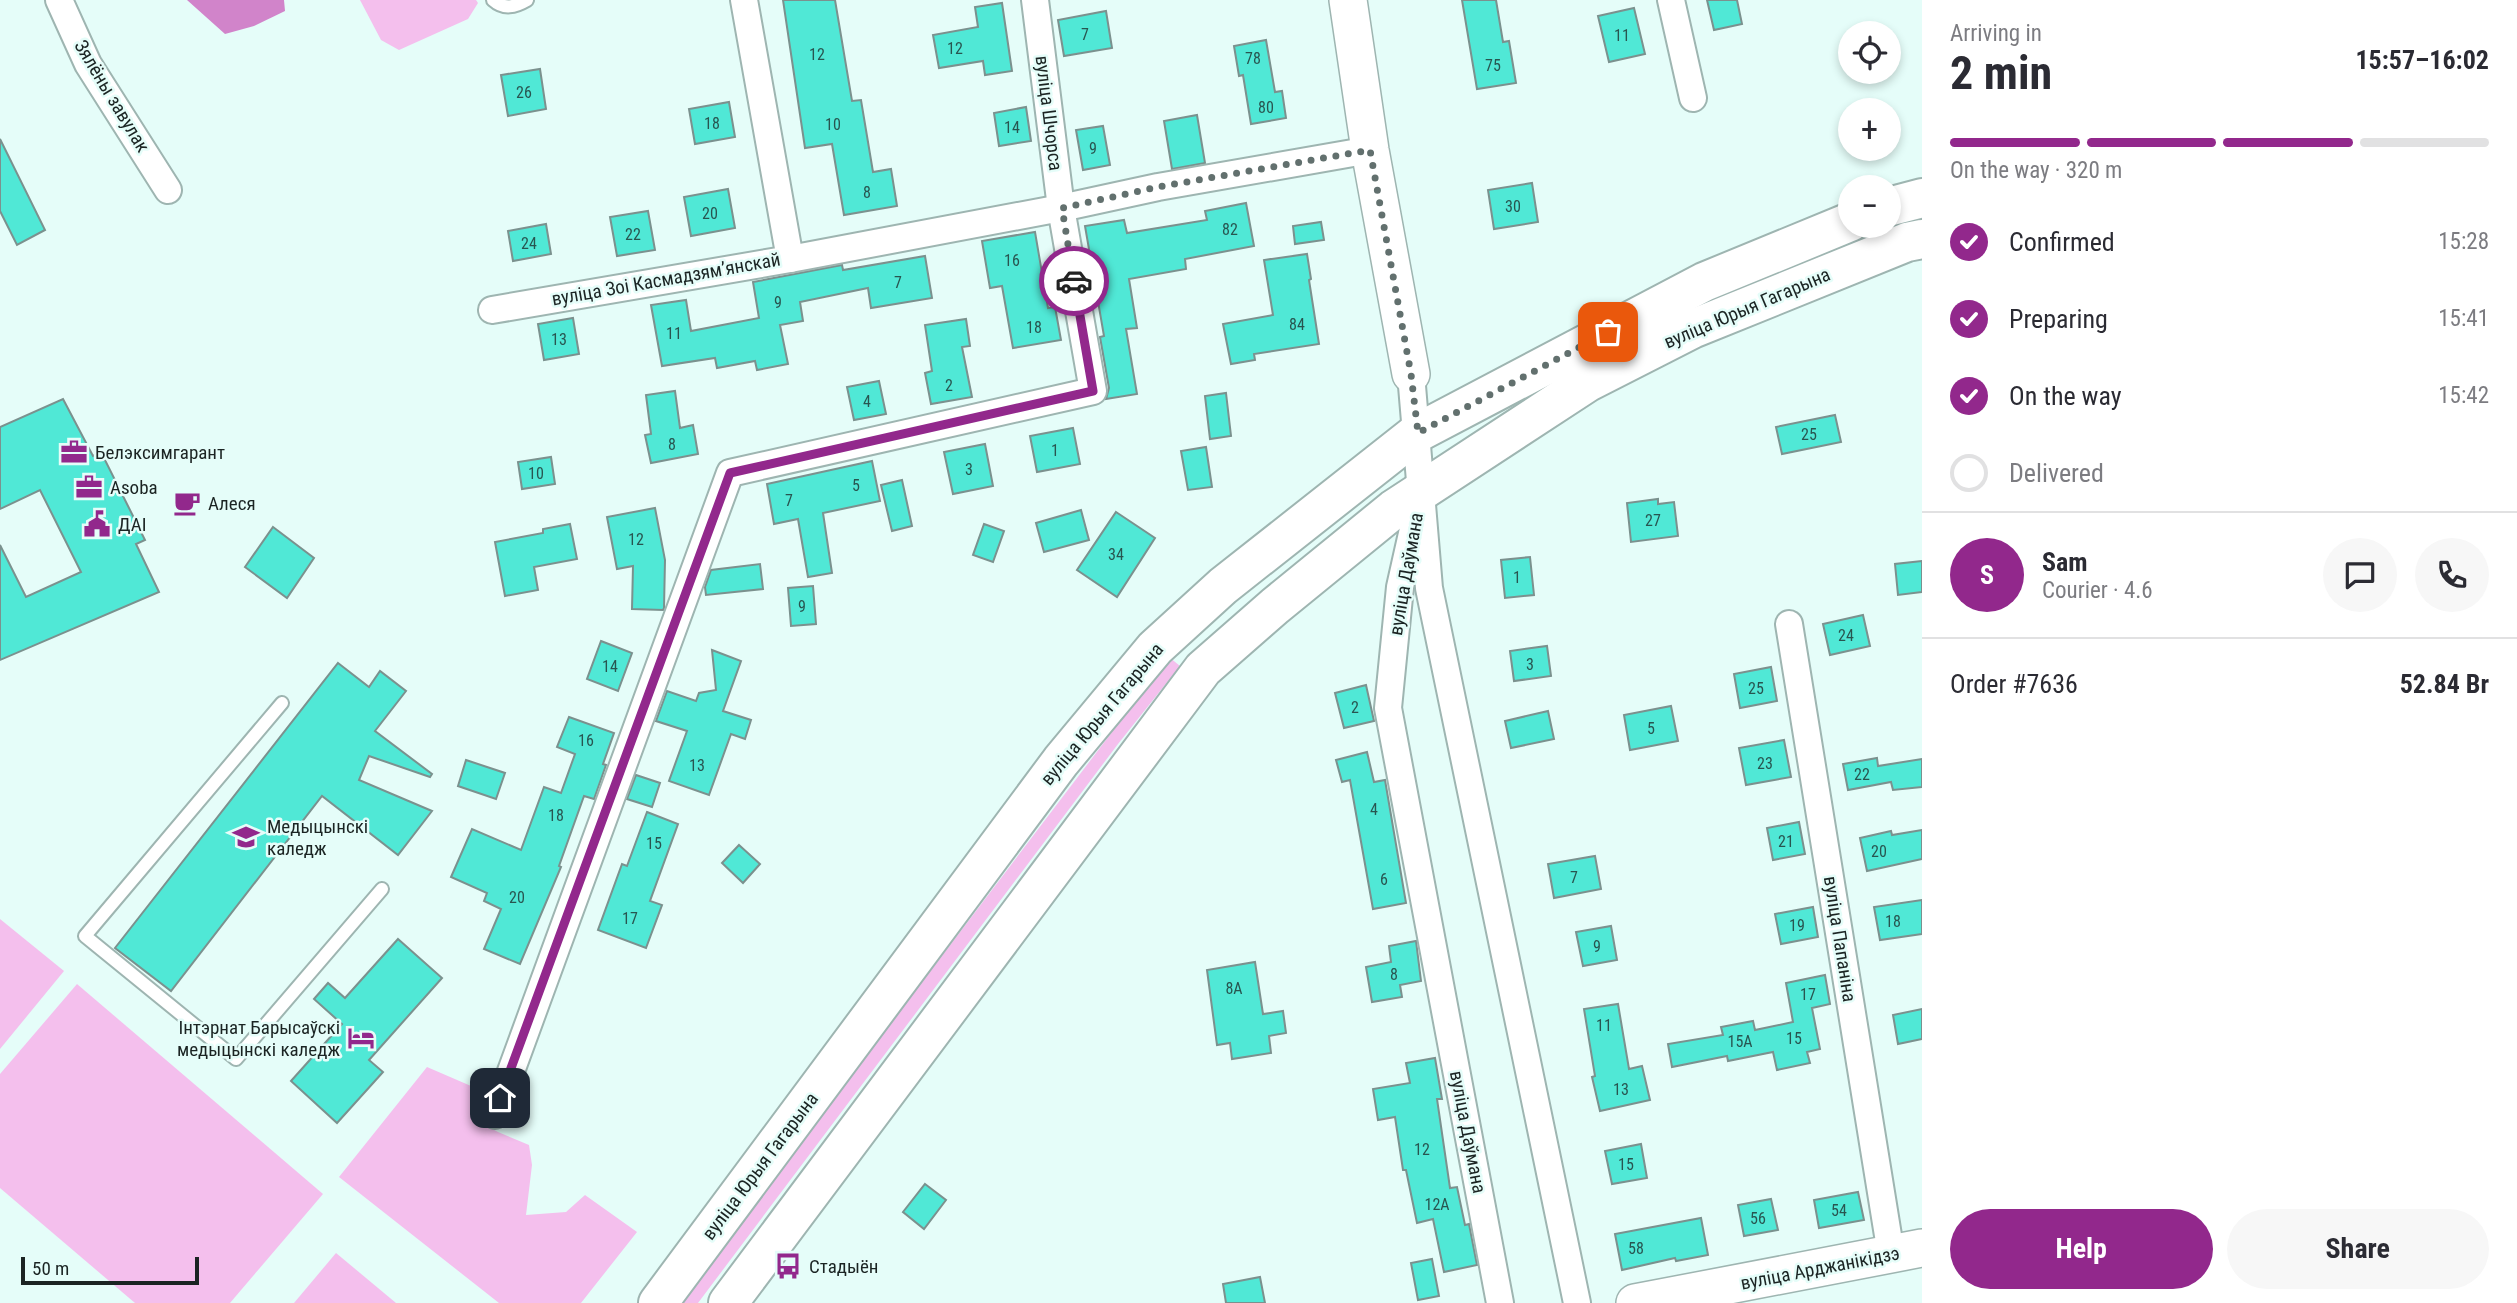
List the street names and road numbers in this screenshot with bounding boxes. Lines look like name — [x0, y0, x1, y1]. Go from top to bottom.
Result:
street label: Зялёны завулак — [69, 36, 155, 156]
street label: вуліца Шчорса — [1031, 54, 1067, 172]
street label: вуліца Зоі Касмадзямʼянскай — [550, 248, 782, 310]
street label: вуліца Юрыя Гагарына — [1660, 263, 1834, 353]
street label: вуліца Даўмана — [1384, 511, 1428, 637]
street label: вуліца Юрыя Гагарына — [1036, 638, 1168, 790]
street label: вуліца Папаніна — [1819, 875, 1861, 1003]
street label: вуліца Даўмана — [1445, 1069, 1491, 1195]
street label: вуліца Юрыя Гагарына — [697, 1088, 823, 1244]
street label: вуліца Арджанікідзэ — [1738, 1241, 1902, 1295]

